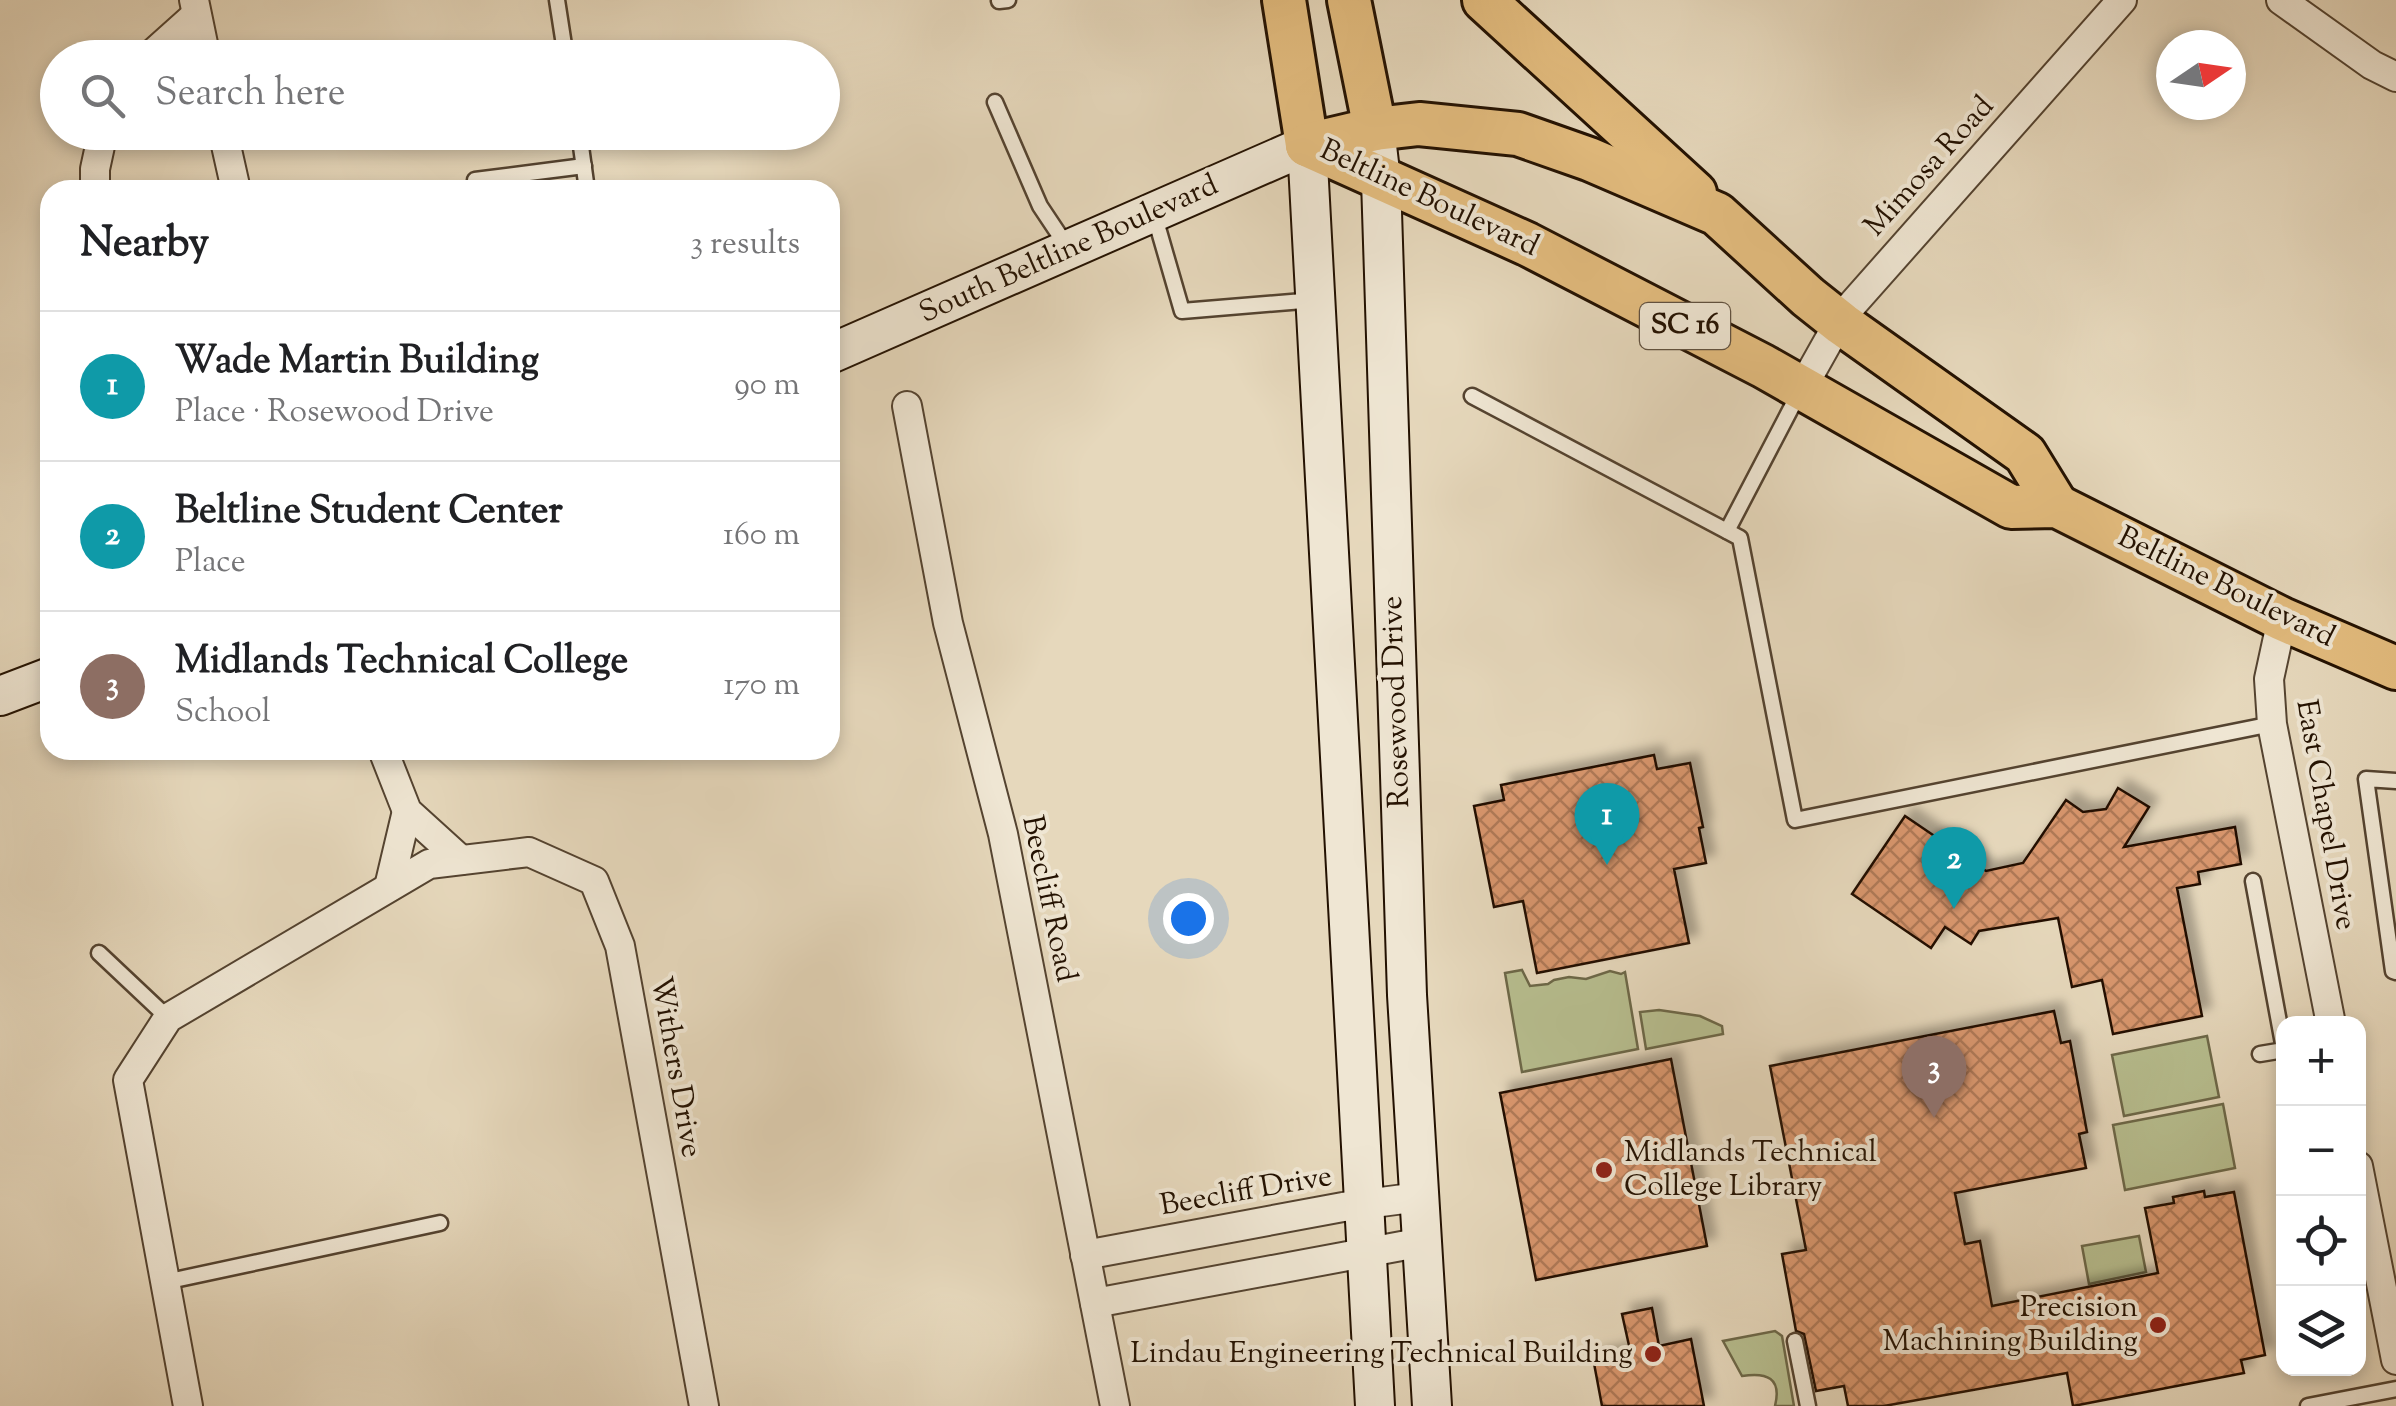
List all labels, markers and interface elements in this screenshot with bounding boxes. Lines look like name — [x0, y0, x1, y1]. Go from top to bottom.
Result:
north arrow — [2156, 30, 2246, 120]
search box — [40, 40, 840, 150]
icon: search — [75, 68, 130, 123]
text: Search here — [155, 68, 346, 122]
street label: Mimosa Road — [1855, 87, 2005, 247]
street label: Beltline Boulevard — [1312, 129, 1546, 269]
street label: South Beltline Boulevard — [913, 165, 1225, 335]
text: Nearby — [80, 215, 209, 275]
text: 3 results — [690, 222, 800, 268]
road number: SC 16 — [1640, 303, 1730, 349]
text: Wade Martin Building — [175, 336, 539, 390]
text: 1 — [107, 363, 118, 409]
text: 90 m — [734, 363, 800, 409]
text: Place · Rosewood Drive — [175, 390, 494, 436]
text: Beltline Student Center — [175, 486, 563, 540]
text: 2 — [105, 513, 120, 559]
text: 160 m — [723, 513, 800, 559]
street label: Beltline Boulevard — [2110, 517, 2342, 659]
text: Place — [175, 540, 246, 586]
street label: Rosewood Drive — [1372, 595, 1422, 809]
text: Midlands Technical College — [175, 636, 628, 690]
text: 3 — [106, 663, 119, 709]
text: 170 m — [723, 663, 800, 709]
text: School — [175, 690, 271, 736]
street label: East Chapel Drive — [2284, 696, 2366, 934]
pin: 1 — [1574, 782, 1640, 865]
street label: Beecliff Road — [1009, 812, 1087, 986]
pin: 2 — [1922, 826, 1986, 909]
your location — [1163, 893, 1214, 944]
street label: Withers Drive — [638, 973, 712, 1161]
map controls — [2276, 1016, 2366, 1376]
button: + — [2276, 1016, 2366, 1106]
pin: 3 — [1902, 1036, 1966, 1118]
button: − — [2276, 1106, 2366, 1196]
place label: Midlands Technical College Library — [1624, 1132, 1877, 1209]
street label: Beecliff Drive — [1157, 1156, 1335, 1228]
marker: Midlands Technical College Library — [1593, 1159, 1615, 1181]
button: locate — [2276, 1196, 2366, 1286]
button: layers — [2276, 1286, 2366, 1376]
place label: Precision Machining Building — [1882, 1287, 2138, 1364]
marker: Precision Machining Building — [2147, 1314, 2169, 1336]
place label: Lindau Engineering Technical Building — [1131, 1333, 1633, 1376]
marker: Lindau Engineering Technical Building — [1642, 1343, 1664, 1365]

